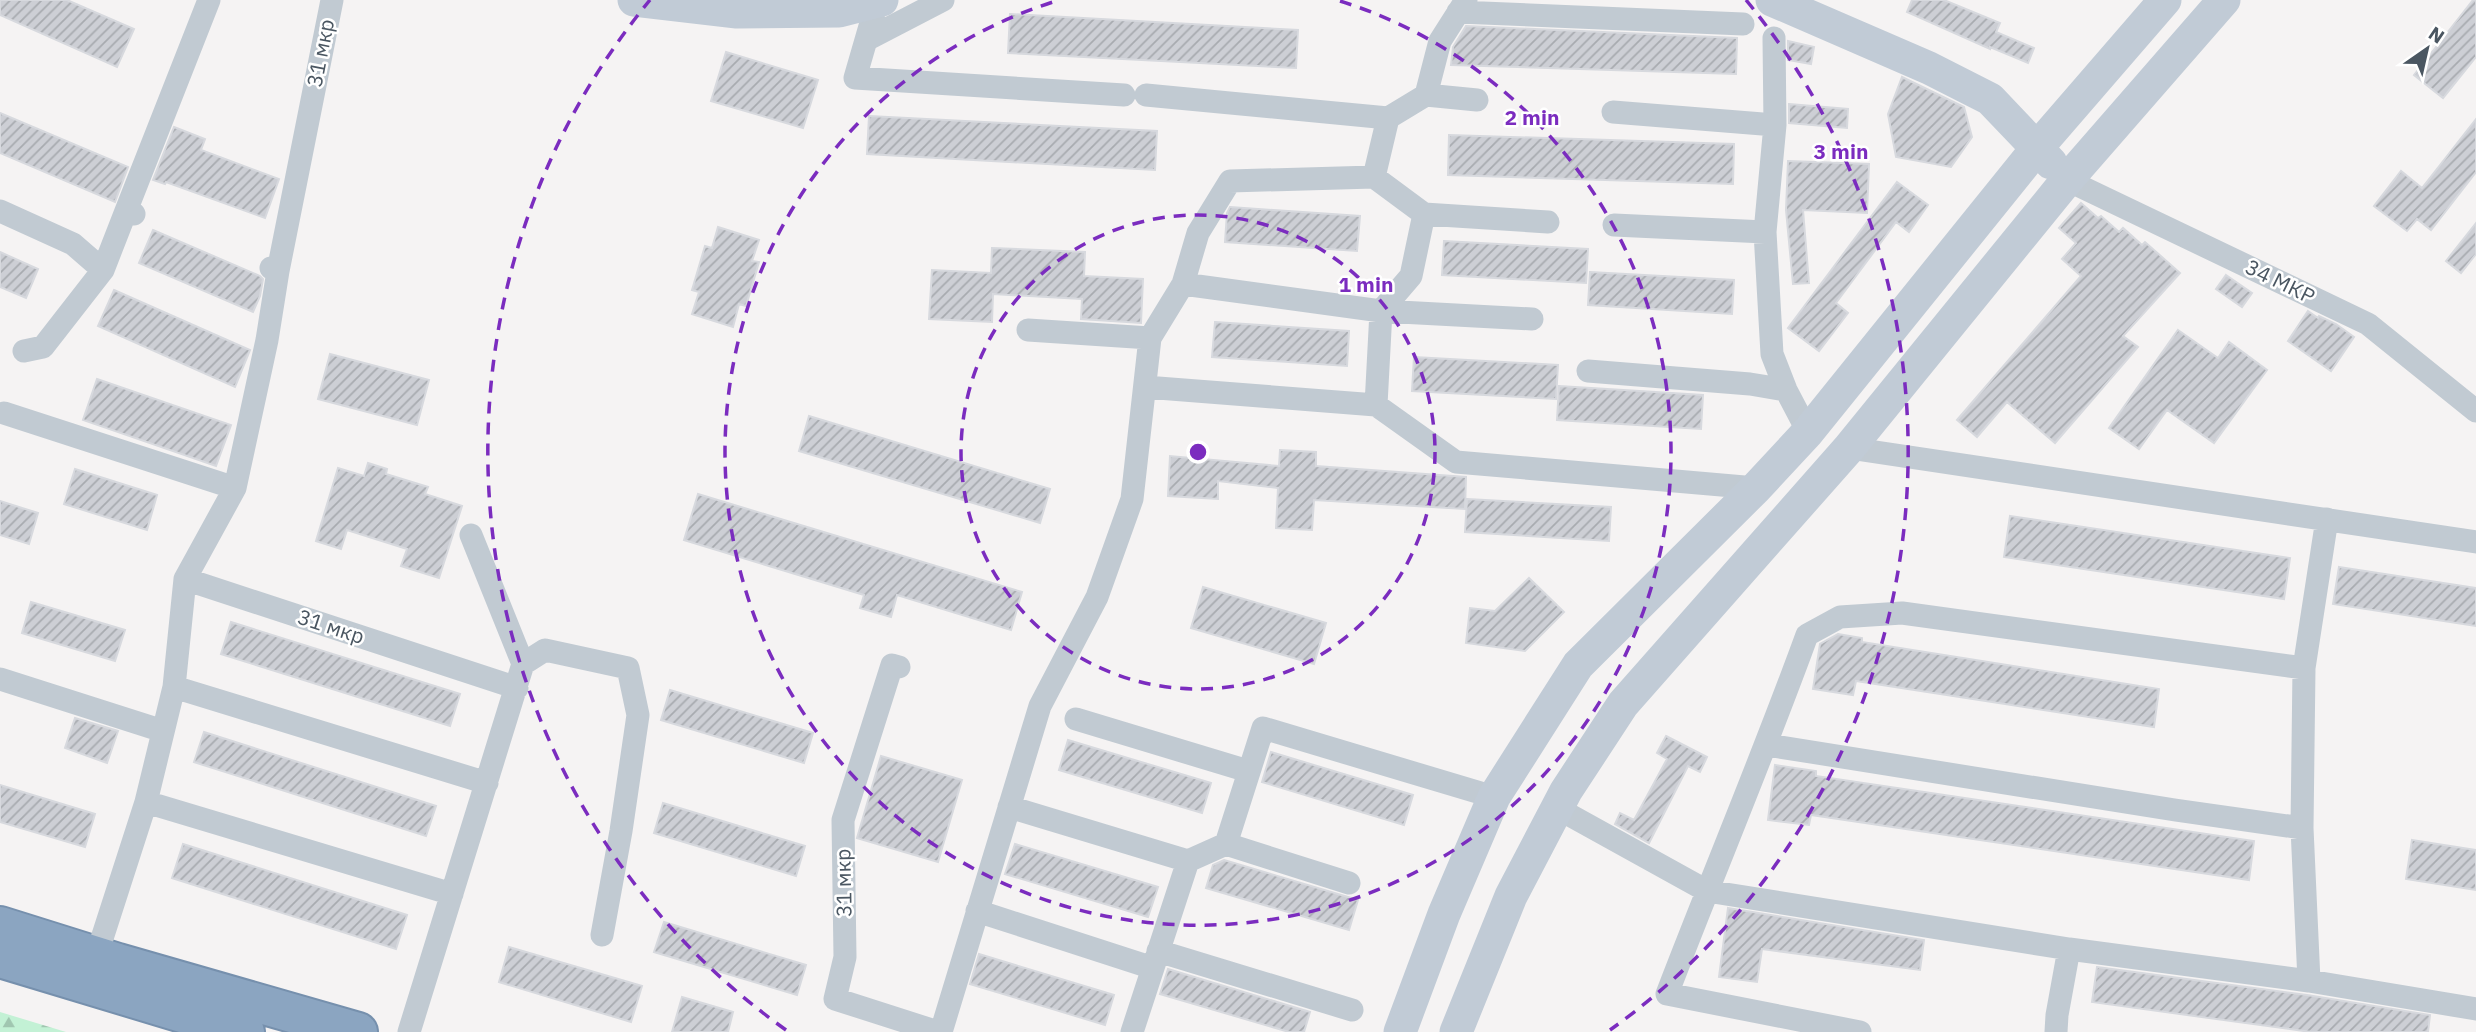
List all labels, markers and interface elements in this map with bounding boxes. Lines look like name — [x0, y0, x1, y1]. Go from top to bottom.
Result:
north arrow — [2392, 14, 2462, 84]
street label: 31 мкр — [300, 17, 340, 89]
text: N — [2424, 21, 2449, 49]
text: 2 min — [1505, 103, 1559, 131]
text: 3 min — [1814, 137, 1868, 165]
street label: 34 МКР — [2241, 252, 2320, 310]
text: 1 min — [1339, 270, 1393, 298]
centre of rings — [1186, 440, 1210, 464]
street label: 31 мкр — [294, 602, 368, 650]
street label: 31 мкр — [828, 849, 858, 918]

